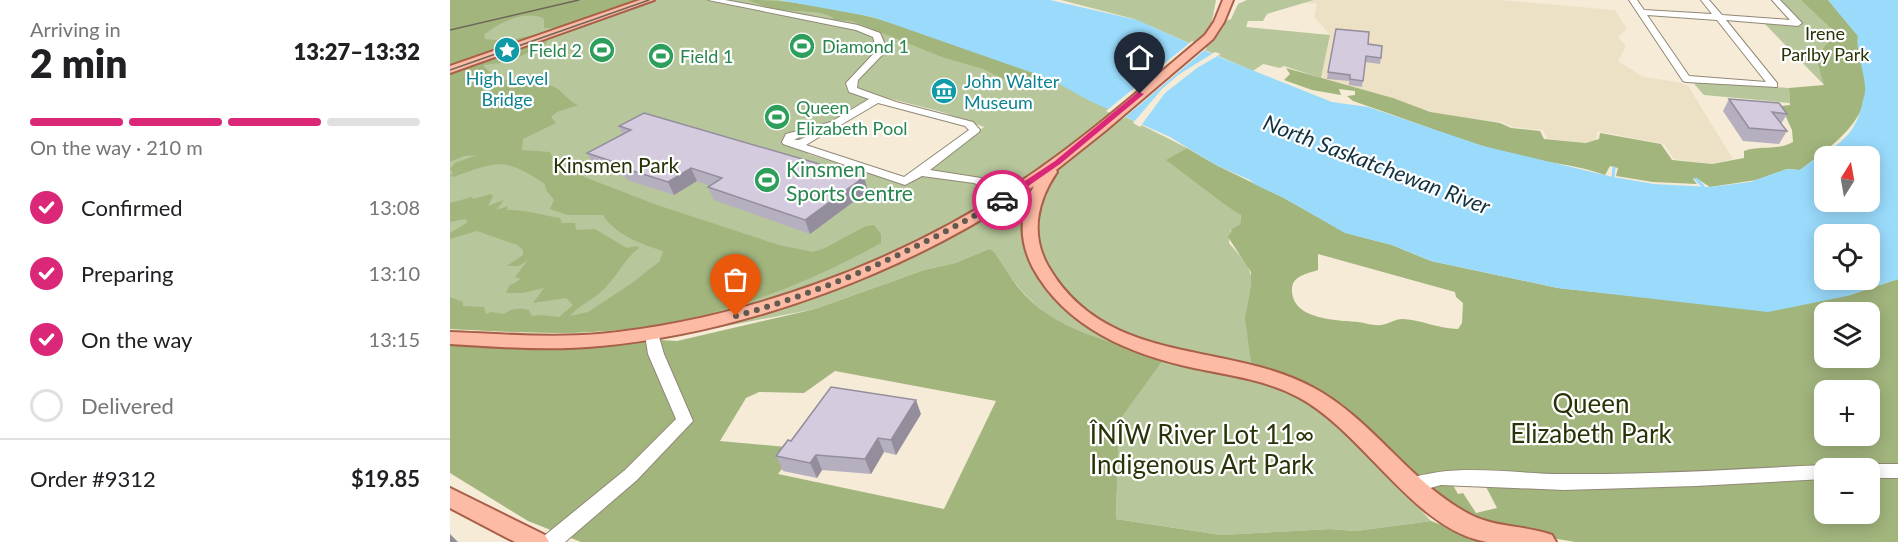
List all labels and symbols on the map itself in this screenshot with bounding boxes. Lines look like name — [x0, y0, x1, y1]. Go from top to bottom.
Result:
park label: Irene Parlby Park — [1781, 22, 1870, 65]
sports icon: Diamond 1 — [787, 31, 817, 61]
pin — [1114, 32, 1165, 94]
place icon: High Level Bridge — [492, 35, 522, 65]
sports icon: Field 2 — [587, 35, 617, 65]
place label: Diamond 1 — [822, 35, 909, 57]
place label: Field 2 — [529, 39, 582, 61]
sports icon: Field 1 — [646, 41, 676, 71]
place label: Field 1 — [680, 45, 733, 67]
place label: High Level Bridge — [466, 67, 548, 110]
place label: John Walter Museum — [964, 70, 1060, 113]
museum icon: John Walter Museum — [929, 76, 959, 106]
place label: Queen Elizabeth Pool — [796, 96, 908, 139]
sports icon: Queen Elizabeth Pool — [762, 102, 792, 132]
water label: North Saskatchewan River — [1260, 108, 1495, 220]
north arrow — [1814, 146, 1880, 212]
park label: Kinsmen Park — [553, 152, 679, 177]
place label: Kinsmen Sports Centre — [786, 156, 913, 205]
sports icon: Kinsmen Sports Centre — [752, 165, 782, 195]
courier — [972, 170, 1032, 230]
pin — [710, 254, 761, 316]
park label: Queen Elizabeth Park — [1510, 387, 1673, 449]
park label: ÎNÎW River Lot 11∞ Indigenous Art Park — [1089, 418, 1315, 480]

